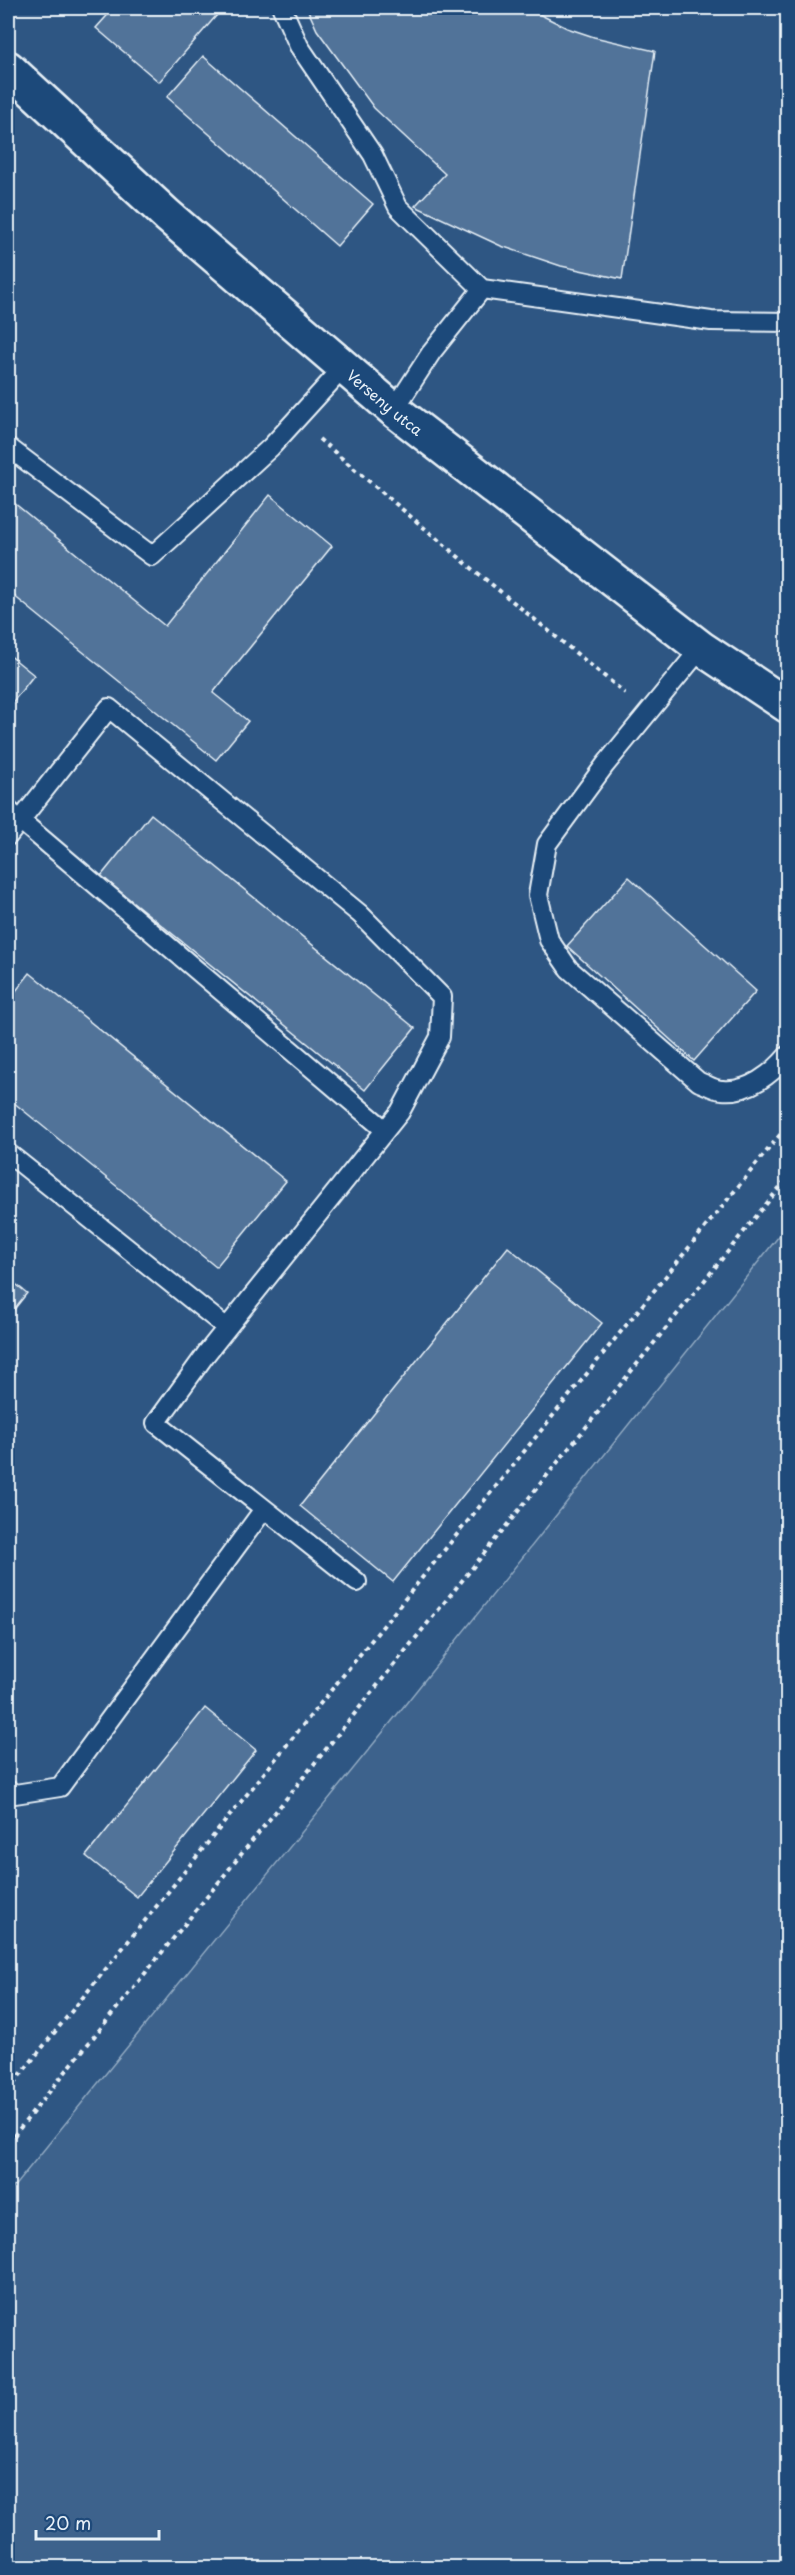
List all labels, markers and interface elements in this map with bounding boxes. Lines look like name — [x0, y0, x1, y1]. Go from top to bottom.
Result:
street label: Verseny utca — [342, 363, 429, 441]
scale bar — [36, 2503, 159, 2541]
text: 20 m — [45, 2509, 91, 2536]

